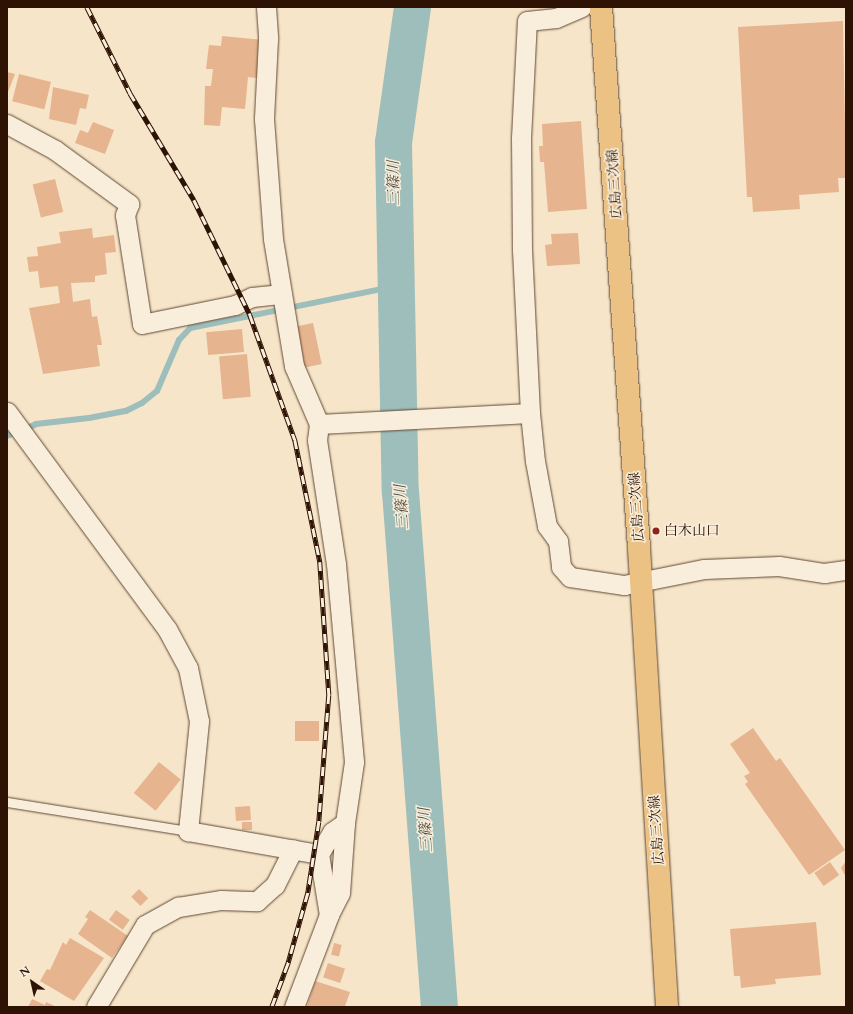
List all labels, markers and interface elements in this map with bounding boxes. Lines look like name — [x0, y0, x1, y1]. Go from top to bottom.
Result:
street label: 広島三次線 — [604, 148, 626, 220]
water label: 三篠川 — [385, 160, 403, 206]
street label: 広島三次線 — [626, 471, 648, 543]
water label: 三篠川 — [391, 484, 413, 530]
place label: 白木山口 — [664, 523, 720, 539]
marker: 白木山口 — [651, 526, 661, 536]
street label: 広島三次線 — [646, 794, 668, 866]
water label: 三篠川 — [415, 807, 437, 853]
north arrow — [12, 962, 52, 1002]
text: N — [17, 963, 33, 981]

